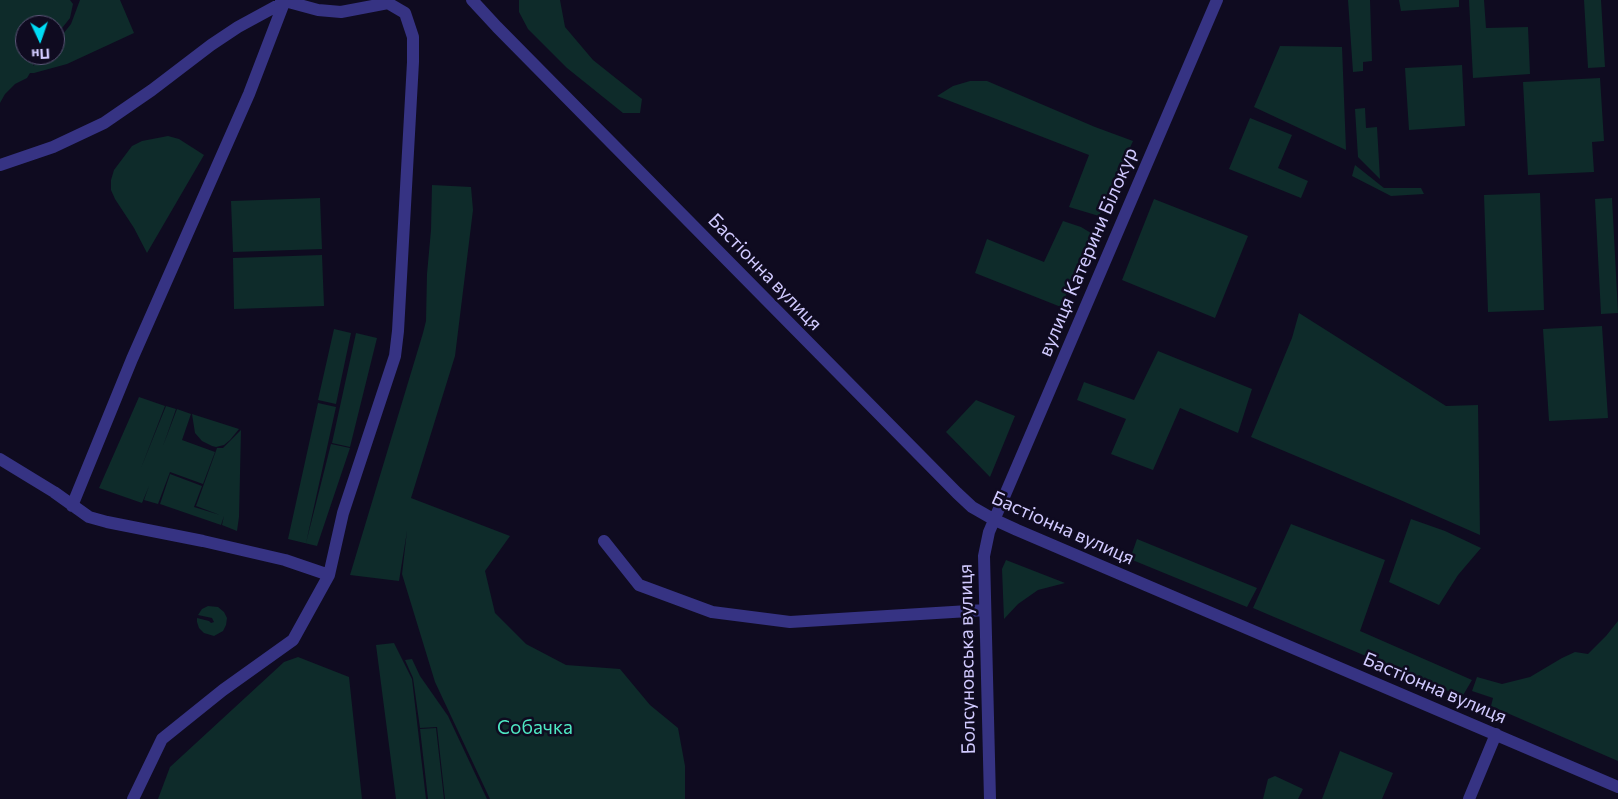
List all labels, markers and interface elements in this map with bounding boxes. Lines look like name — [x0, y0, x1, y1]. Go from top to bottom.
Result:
north arrow — [15, 15, 65, 65]
text: Пн — [31, 46, 50, 63]
street label: вулиця Катерини Білокур — [1034, 144, 1142, 360]
street label: Бастіонна вулиця — [703, 209, 827, 335]
street label: Бастіонна вулиця — [988, 486, 1138, 570]
street label: Болсуновська вулиця — [954, 564, 980, 754]
street label: Бастіонна вулиця — [1360, 647, 1510, 729]
park label: Собачка — [497, 717, 573, 739]

